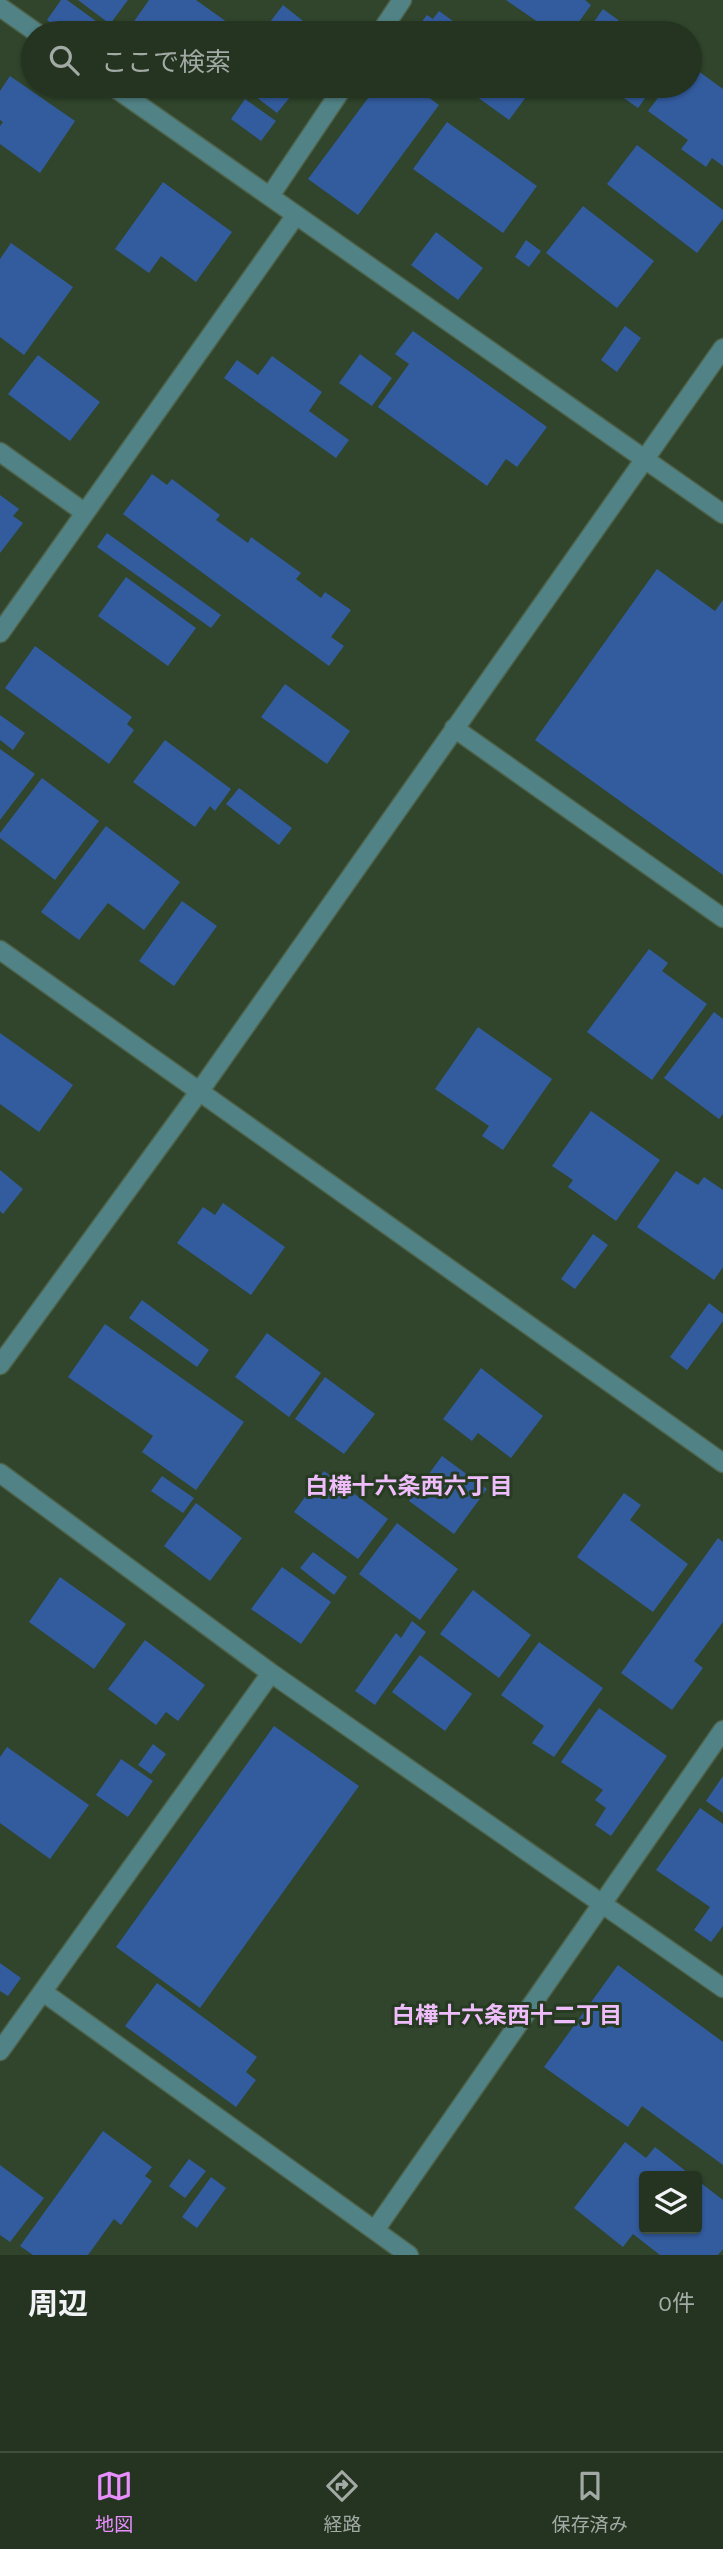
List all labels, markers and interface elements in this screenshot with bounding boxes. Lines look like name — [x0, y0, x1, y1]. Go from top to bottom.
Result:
search box — [21, 21, 702, 98]
icon: search — [45, 41, 83, 79]
text: ここで検索 — [101, 47, 231, 78]
district label: 白樺十六条西六丁目 — [306, 1473, 513, 1500]
district label: 白樺十六条西十二丁目 — [392, 2002, 622, 2029]
map controls — [639, 2171, 702, 2234]
button: layers — [639, 2171, 702, 2234]
text: 周辺 — [28, 2286, 88, 2322]
text: 0件 — [658, 2290, 695, 2317]
tab: 地図 — [95, 2467, 133, 2536]
tab: 経路 — [323, 2467, 362, 2536]
tab: 保存済み — [552, 2467, 628, 2536]

